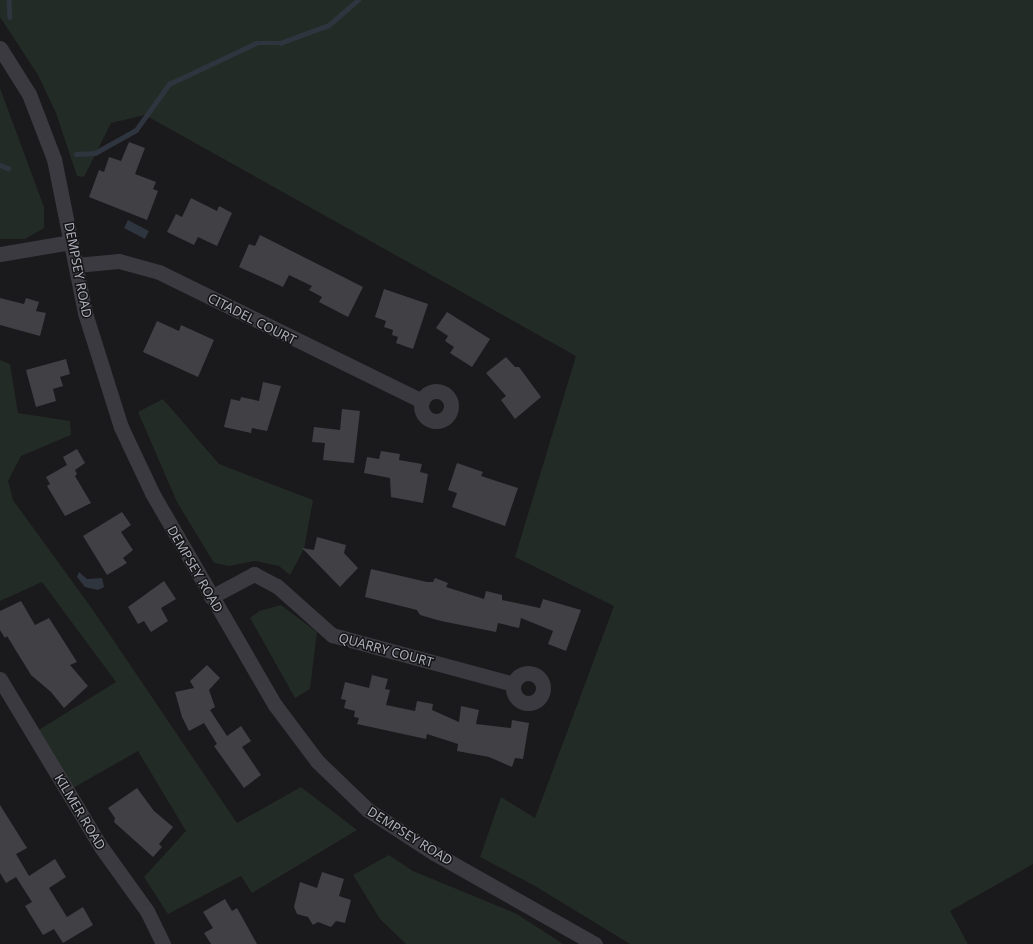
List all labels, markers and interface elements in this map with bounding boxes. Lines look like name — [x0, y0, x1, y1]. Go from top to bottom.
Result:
street label: DEMPSEY ROAD — [61, 221, 95, 319]
street label: CITADEL COURT — [205, 290, 299, 348]
street label: DEMPSEY ROAD — [164, 523, 226, 615]
street label: QUARRY COURT — [337, 630, 435, 670]
street label: KILMER ROAD — [51, 771, 109, 853]
street label: DEMPSEY ROAD — [365, 804, 455, 868]

